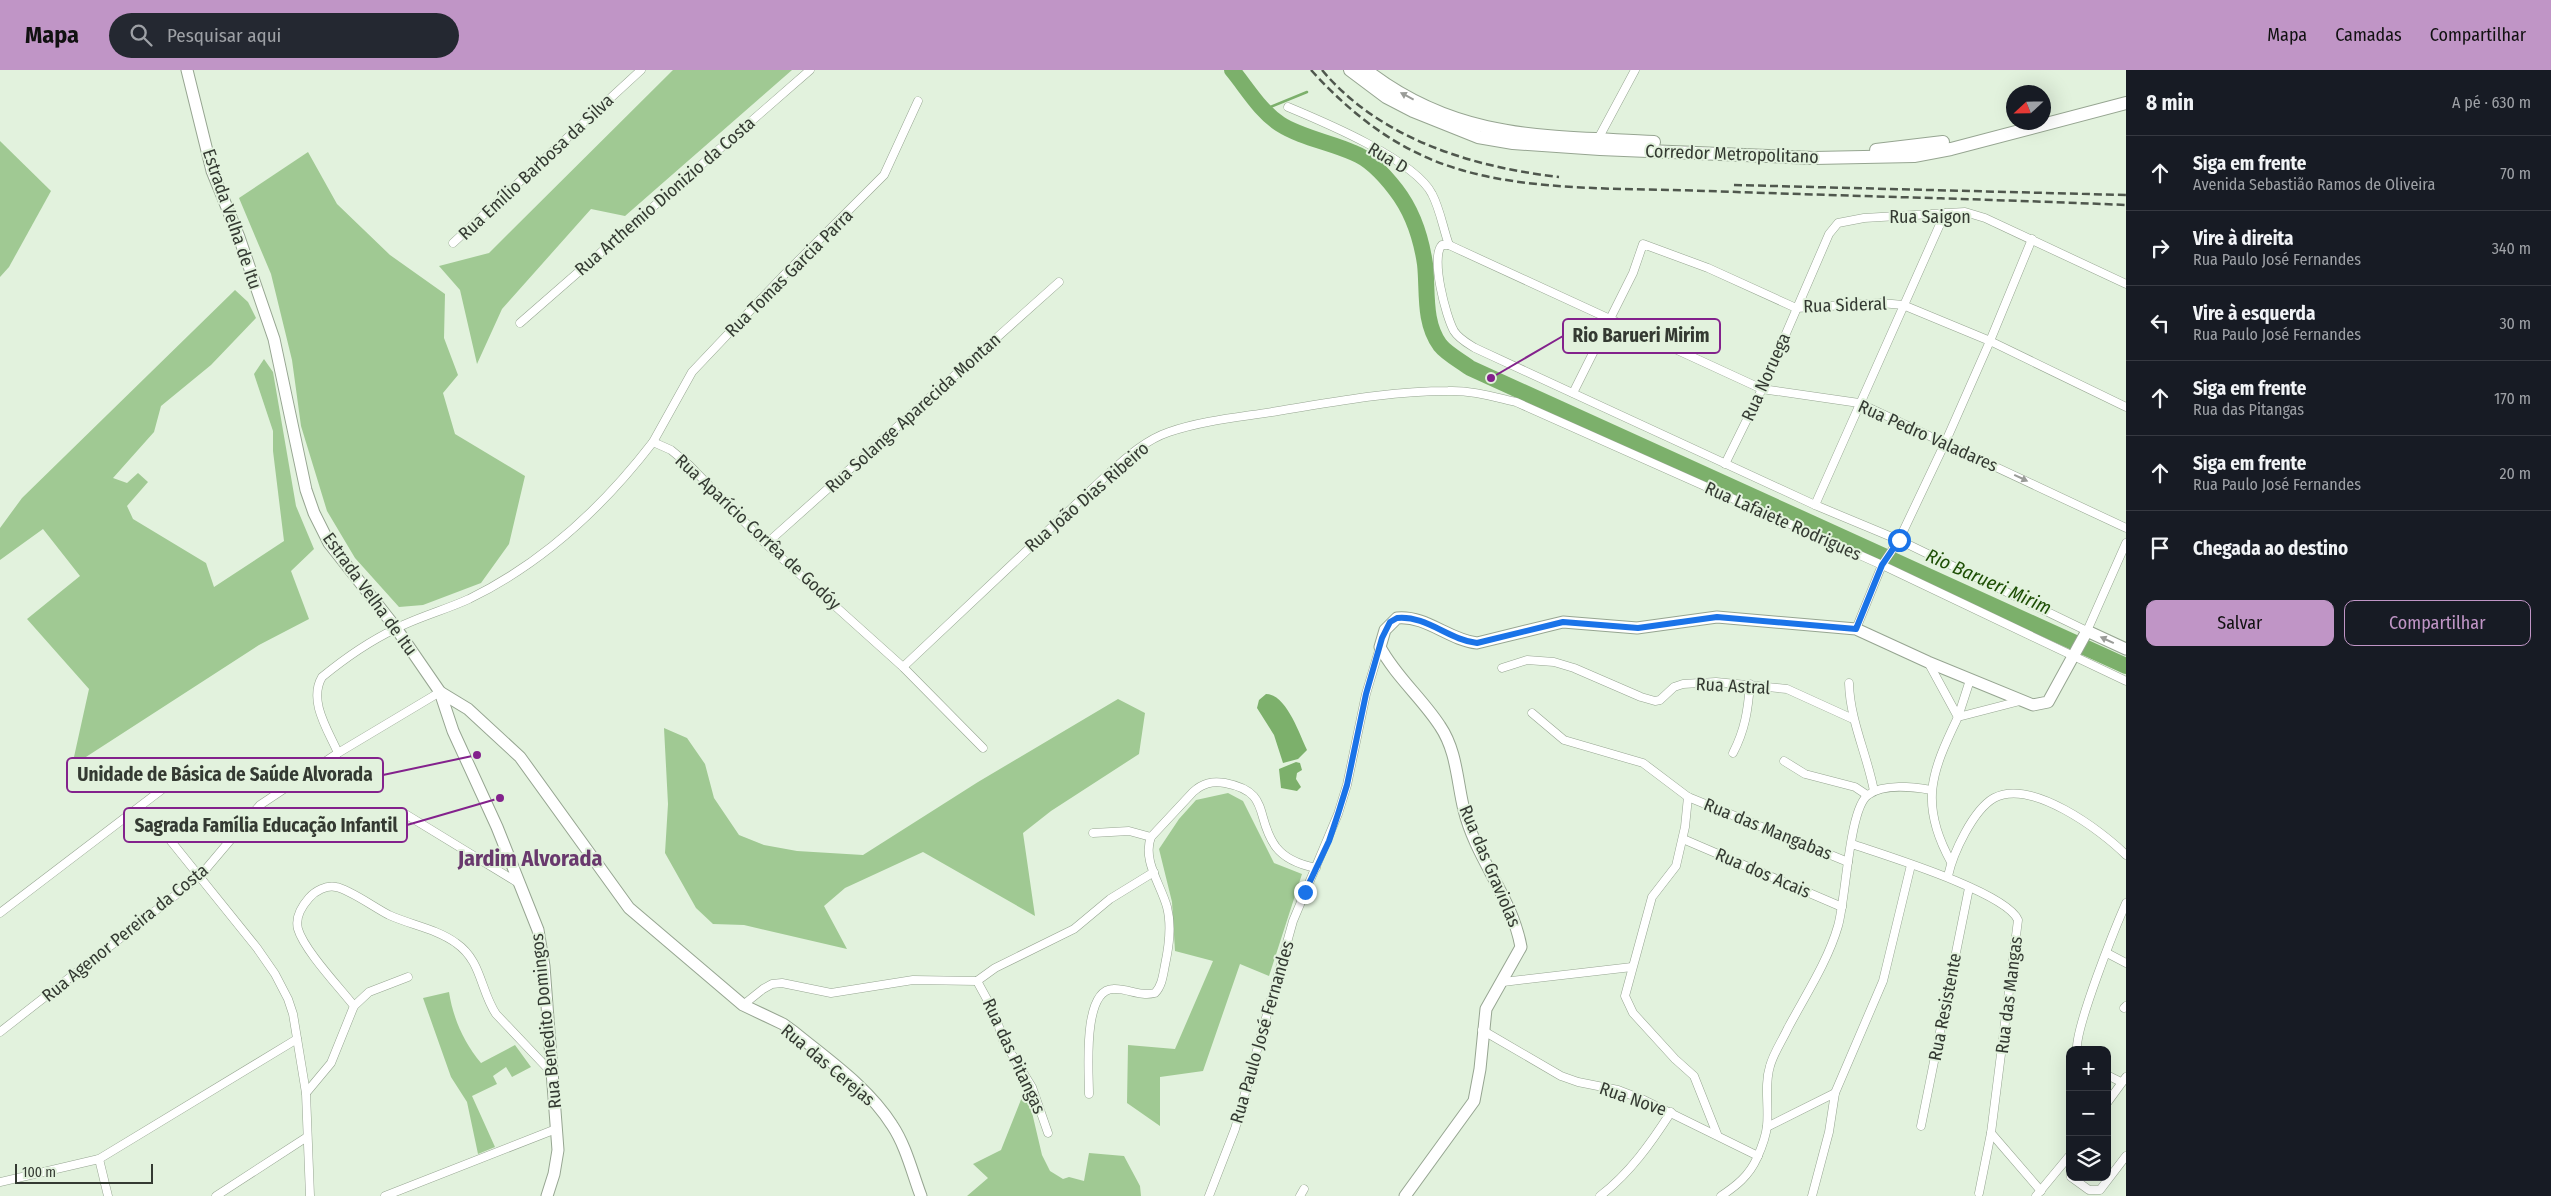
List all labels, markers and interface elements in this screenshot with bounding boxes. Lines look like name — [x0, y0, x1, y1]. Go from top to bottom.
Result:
search box — [109, 13, 459, 58]
text: Mapa — [25, 21, 79, 49]
icon: search — [127, 21, 155, 49]
text: Pesquisar aqui — [167, 24, 281, 47]
text: Mapa — [2267, 24, 2307, 46]
text: Camadas — [2335, 24, 2402, 46]
text: Compartilhar — [2430, 24, 2526, 46]
north arrow — [2006, 85, 2051, 130]
street label: Rua Emílio Barbosa da Silva — [454, 89, 618, 245]
text: 8 min — [2146, 90, 2194, 116]
one-way arrow — [1400, 92, 1415, 100]
text: A pé · 630 m — [2452, 93, 2531, 112]
street label: Rua Arthemio Dionizio da Costa — [570, 112, 760, 280]
street label: Rua D — [1364, 138, 1412, 178]
street label: Corredor Metropolitano — [1645, 140, 1819, 168]
street label: Estrada Velha de Itu — [198, 146, 266, 292]
text: Siga em frente — [2193, 152, 2307, 175]
icon: ahead — [2146, 159, 2174, 187]
text: 70 m — [2500, 164, 2531, 183]
text: Avenida Sebastião Ramos de Oliveira — [2193, 175, 2435, 194]
street label: Rua Tomas Garcia Parra — [720, 204, 858, 342]
street label: Rua Saigon — [1889, 206, 1971, 228]
text: Vire à direita — [2193, 227, 2294, 250]
icon: right — [2146, 234, 2174, 262]
text: 340 m — [2492, 239, 2531, 258]
text: Rua Paulo José Fernandes — [2193, 250, 2361, 269]
street label: Rua Sideral — [1803, 293, 1887, 317]
text: Vire à esquerda — [2193, 302, 2315, 325]
icon: left — [2146, 309, 2174, 337]
text: 30 m — [2499, 314, 2531, 333]
callout: Rio Barueri Mirim — [1563, 319, 1720, 353]
text: Rio Barueri Mirim — [1572, 324, 1710, 347]
text: Rua Paulo José Fernandes — [2193, 325, 2361, 344]
street label: Rua Solange Aparecida Montan — [821, 329, 1005, 497]
street label: Rua Noruega — [1737, 329, 1795, 425]
text: Siga em frente — [2193, 377, 2307, 400]
icon: ahead — [2146, 384, 2174, 412]
text: 170 m — [2494, 389, 2531, 408]
street label: Rua Pedro Valadares — [1855, 395, 2002, 477]
text: Rua das Pitangas — [2193, 400, 2304, 419]
street label: Rua João Dias Ribeiro — [1020, 437, 1154, 557]
street label: Rua Aparício Corrêa de Godóy — [671, 449, 845, 615]
text: Siga em frente — [2193, 452, 2307, 475]
icon: ahead — [2146, 459, 2174, 487]
text: 20 m — [2500, 464, 2531, 483]
one-way arrow — [2014, 474, 2028, 482]
text: Rua Paulo José Fernandes — [2193, 475, 2361, 494]
street label: Rua Lafaiete Rodrigues — [1701, 477, 1865, 566]
street label: Estrada Velha de Itu — [318, 528, 422, 660]
route start — [1888, 529, 1911, 552]
icon: arrive — [2146, 534, 2174, 562]
text: Chegada ao destino — [2193, 537, 2348, 560]
water label: Rio Barueri Mirim — [1922, 544, 2055, 619]
button: Salvar — [2146, 600, 2334, 646]
button: Compartilhar — [2344, 600, 2531, 646]
one-way arrow — [2099, 636, 2114, 644]
street label: Rua Astral — [1695, 673, 1771, 699]
callout: Unidade de Básica de Saúde Alvorada — [67, 758, 383, 792]
text: Unidade de Básica de Saúde Alvorada — [77, 763, 373, 786]
street label: Rua das Mangabas — [1701, 793, 1836, 865]
street label: Rua das Graviolas — [1454, 802, 1526, 930]
callout: Sagrada Família Educação Infantil — [124, 808, 407, 842]
text: Sagrada Família Educação Infantil — [134, 814, 398, 837]
street label: Rua dos Acais — [1712, 843, 1814, 903]
district label: Jardim Alvorada — [457, 845, 602, 872]
street label: Rua Agenor Pereira da Costa — [38, 859, 213, 1007]
route end — [1294, 881, 1317, 904]
street label: Rua Benedito Domingos — [526, 932, 566, 1110]
street label: Rua das Mangas — [1991, 935, 2027, 1055]
street label: Rua Paulo José Fernandes — [1225, 938, 1299, 1126]
street label: Rua Resistente — [1924, 951, 1966, 1063]
street label: Rua das Pitangas — [978, 995, 1051, 1118]
street label: Rua das Cerejas — [777, 1019, 880, 1111]
map controls — [2066, 1046, 2111, 1181]
button: + — [2066, 1046, 2111, 1091]
street label: Rua Nove — [1597, 1077, 1669, 1121]
button: − — [2066, 1091, 2111, 1136]
button: layers — [2066, 1136, 2111, 1181]
scale bar — [15, 1161, 152, 1184]
text: 100 m — [22, 1164, 56, 1181]

